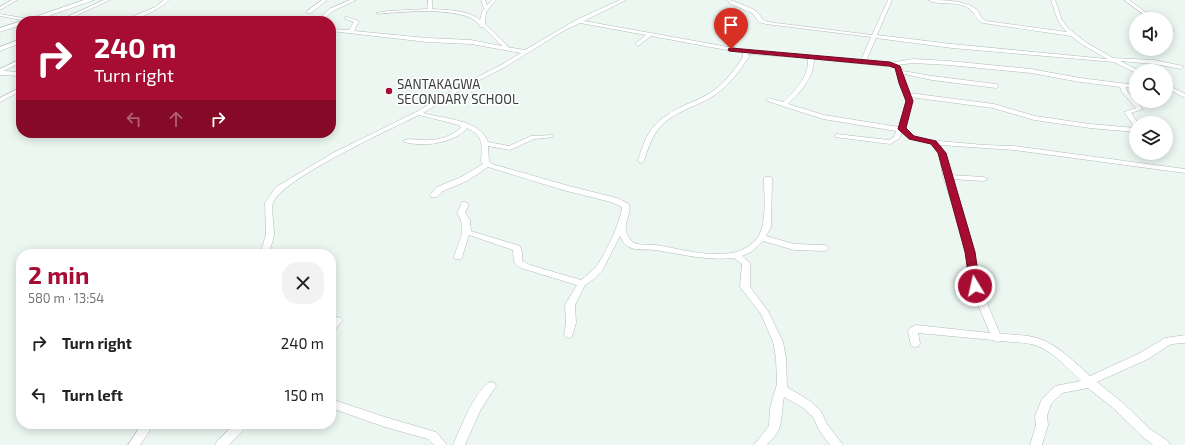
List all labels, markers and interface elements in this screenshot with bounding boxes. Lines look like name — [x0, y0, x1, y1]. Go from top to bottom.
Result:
pin — [714, 8, 748, 49]
map controls — [1129, 12, 1173, 160]
button: sound — [1129, 12, 1173, 56]
icon: arrive — [720, 14, 742, 36]
text: 240 m — [94, 30, 177, 64]
icon: right — [28, 32, 80, 84]
text: Turn right — [94, 64, 174, 86]
button: search — [1129, 64, 1173, 108]
place label: SANTAKAGWA SECONDARY SCHOOL — [397, 76, 519, 107]
marker: SANTAKAGWA SECONDARY SCHOOL — [384, 86, 394, 96]
icon: left — [123, 108, 145, 130]
icon: ahead — [165, 108, 187, 130]
icon: right — [207, 108, 229, 130]
button: layers — [1129, 116, 1173, 160]
text: 2 min — [28, 260, 89, 289]
button: close — [282, 262, 324, 304]
position arrow — [954, 265, 996, 307]
text: 580 m · 13:54 — [28, 290, 104, 306]
icon: right — [28, 332, 50, 354]
text: Turn right — [62, 334, 132, 352]
text: 240 m — [281, 334, 324, 352]
icon: left — [28, 384, 50, 406]
text: Turn left — [62, 386, 123, 404]
text: 150 m — [284, 386, 324, 404]

